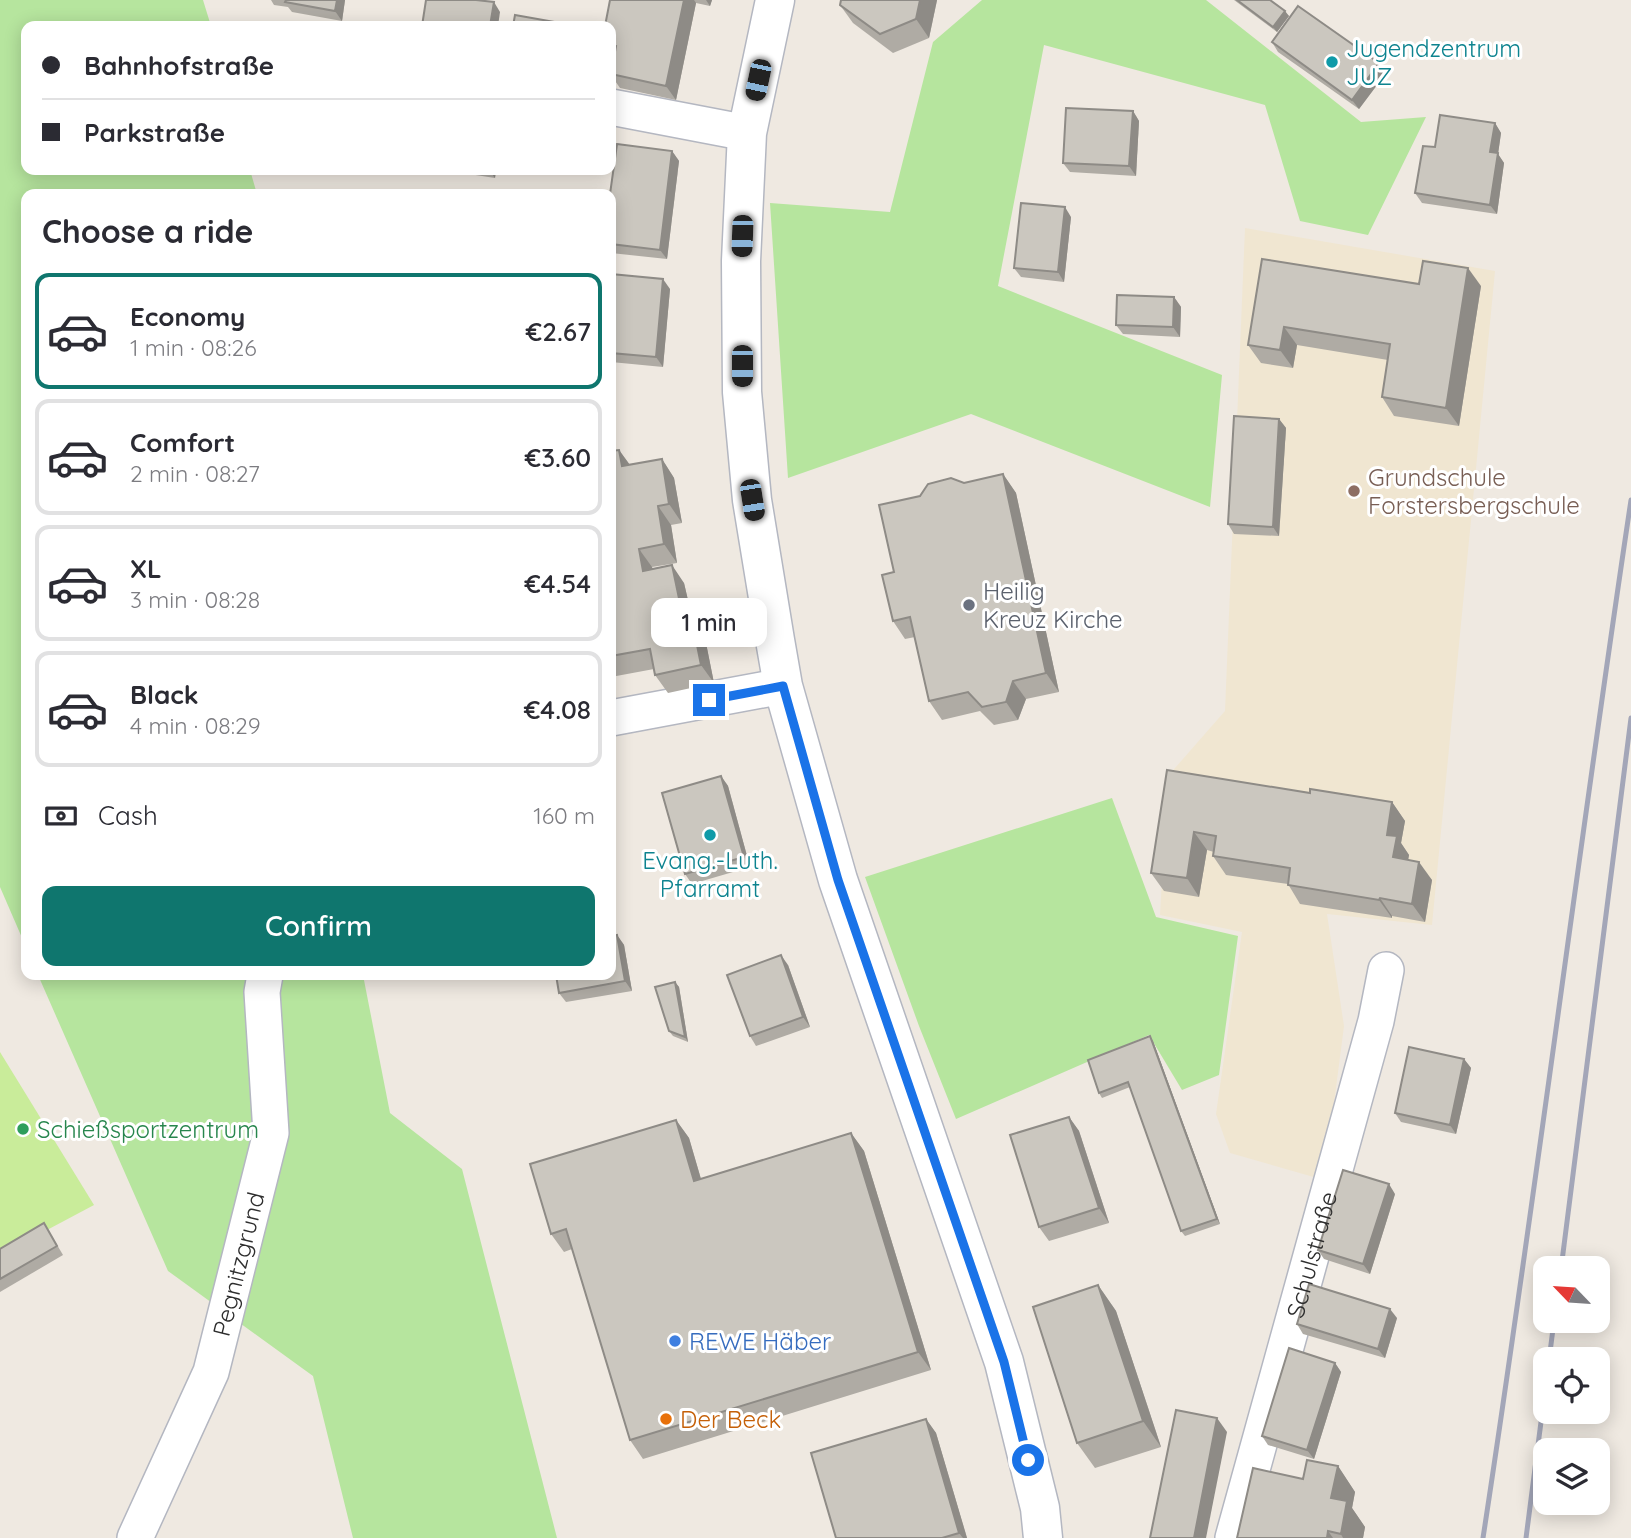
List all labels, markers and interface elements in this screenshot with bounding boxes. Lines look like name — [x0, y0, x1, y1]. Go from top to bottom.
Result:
place label: Jugendzentrum JUZ — [1346, 33, 1521, 91]
text: Bahnhofstraße — [84, 49, 274, 82]
marker: Jugendzentrum JUZ — [1324, 54, 1340, 70]
car — [744, 57, 773, 103]
text: Parkstraße — [84, 116, 225, 149]
text: Choose a ride — [42, 211, 254, 251]
car — [731, 215, 754, 257]
icon: car — [46, 300, 109, 363]
text: Economy — [130, 300, 245, 333]
text: €2.67 — [526, 315, 591, 348]
text: 1 min · 08:26 — [130, 333, 257, 362]
car — [732, 345, 753, 387]
icon: car — [46, 426, 109, 489]
text: Comfort — [130, 426, 235, 459]
text: €3.60 — [525, 441, 591, 474]
text: 2 min · 08:27 — [130, 459, 260, 488]
place label: Grundschule Forstersbergschule — [1368, 462, 1580, 520]
car — [739, 478, 766, 522]
marker: Grundschule Forstersbergschule — [1346, 483, 1362, 499]
icon: car — [46, 552, 109, 615]
text: XL — [130, 552, 162, 585]
text: €4.54 — [524, 567, 591, 600]
place label: Heilig Kreuz Kirche — [983, 576, 1123, 634]
text: 3 min · 08:28 — [130, 585, 260, 614]
marker: Heilig Kreuz Kirche — [961, 597, 977, 613]
callout: 1 min — [651, 598, 767, 648]
text: 1 min — [681, 608, 737, 637]
icon: car — [46, 678, 109, 741]
text: Black — [130, 678, 199, 711]
route end — [693, 684, 725, 716]
text: €4.08 — [524, 693, 591, 726]
text: 4 min · 08:29 — [130, 711, 261, 740]
icon: cash — [42, 797, 80, 835]
text: Cash — [98, 799, 158, 832]
text: 160 m — [533, 801, 595, 830]
marker: Evang.-Luth. Pfarramt — [702, 827, 718, 843]
place label: Evang.-Luth. Pfarramt — [642, 845, 778, 903]
button: Confirm — [42, 886, 595, 966]
place label: Schießsportzentrum — [37, 1114, 259, 1144]
marker: Schießsportzentrum — [15, 1121, 31, 1137]
street label: Schulstraße — [1280, 1188, 1343, 1321]
street label: Pegnitzgrund — [206, 1189, 271, 1339]
north arrow — [1533, 1256, 1610, 1334]
map controls — [1533, 1256, 1610, 1515]
place label: REWE Häber — [689, 1326, 831, 1356]
marker: REWE Häber — [667, 1333, 683, 1349]
button: locate — [1533, 1347, 1610, 1424]
place label: Der Beck — [680, 1404, 781, 1434]
marker: Der Beck — [658, 1411, 674, 1427]
button: layers — [1533, 1438, 1610, 1515]
route start — [1012, 1444, 1044, 1476]

